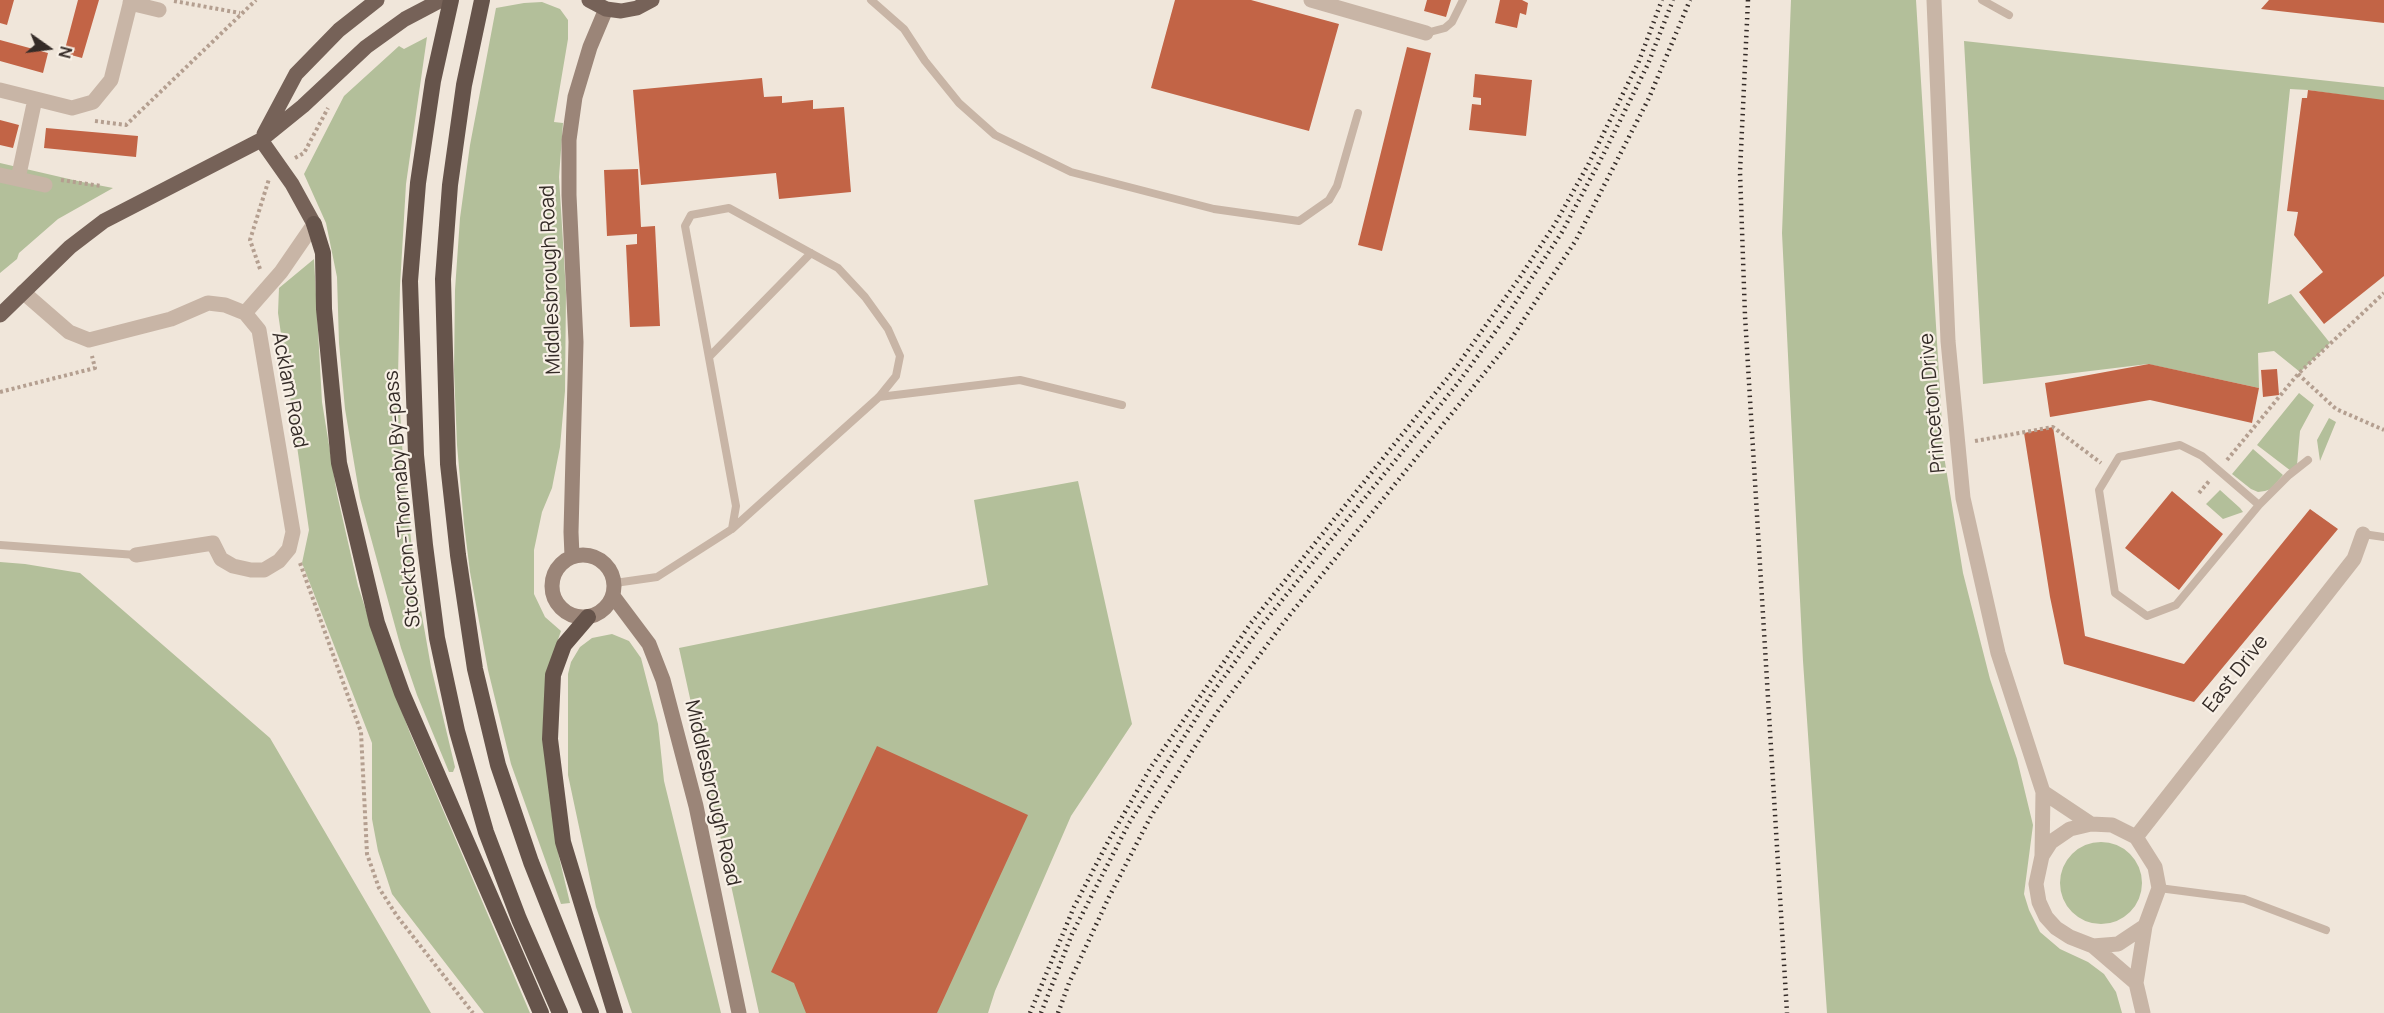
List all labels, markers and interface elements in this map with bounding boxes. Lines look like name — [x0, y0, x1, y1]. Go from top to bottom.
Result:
north arrow — [18, 18, 78, 78]
text: N — [53, 44, 78, 61]
street label: Middlesbrough Road — [536, 185, 566, 375]
street label: Acklam Road — [266, 330, 312, 450]
street label: Princeton Drive — [1915, 332, 1951, 474]
street label: Stockton-Thornaby By-pass — [380, 370, 426, 628]
street label: East Drive — [2198, 630, 2274, 718]
street label: Middlesbrough Road — [679, 698, 745, 888]

